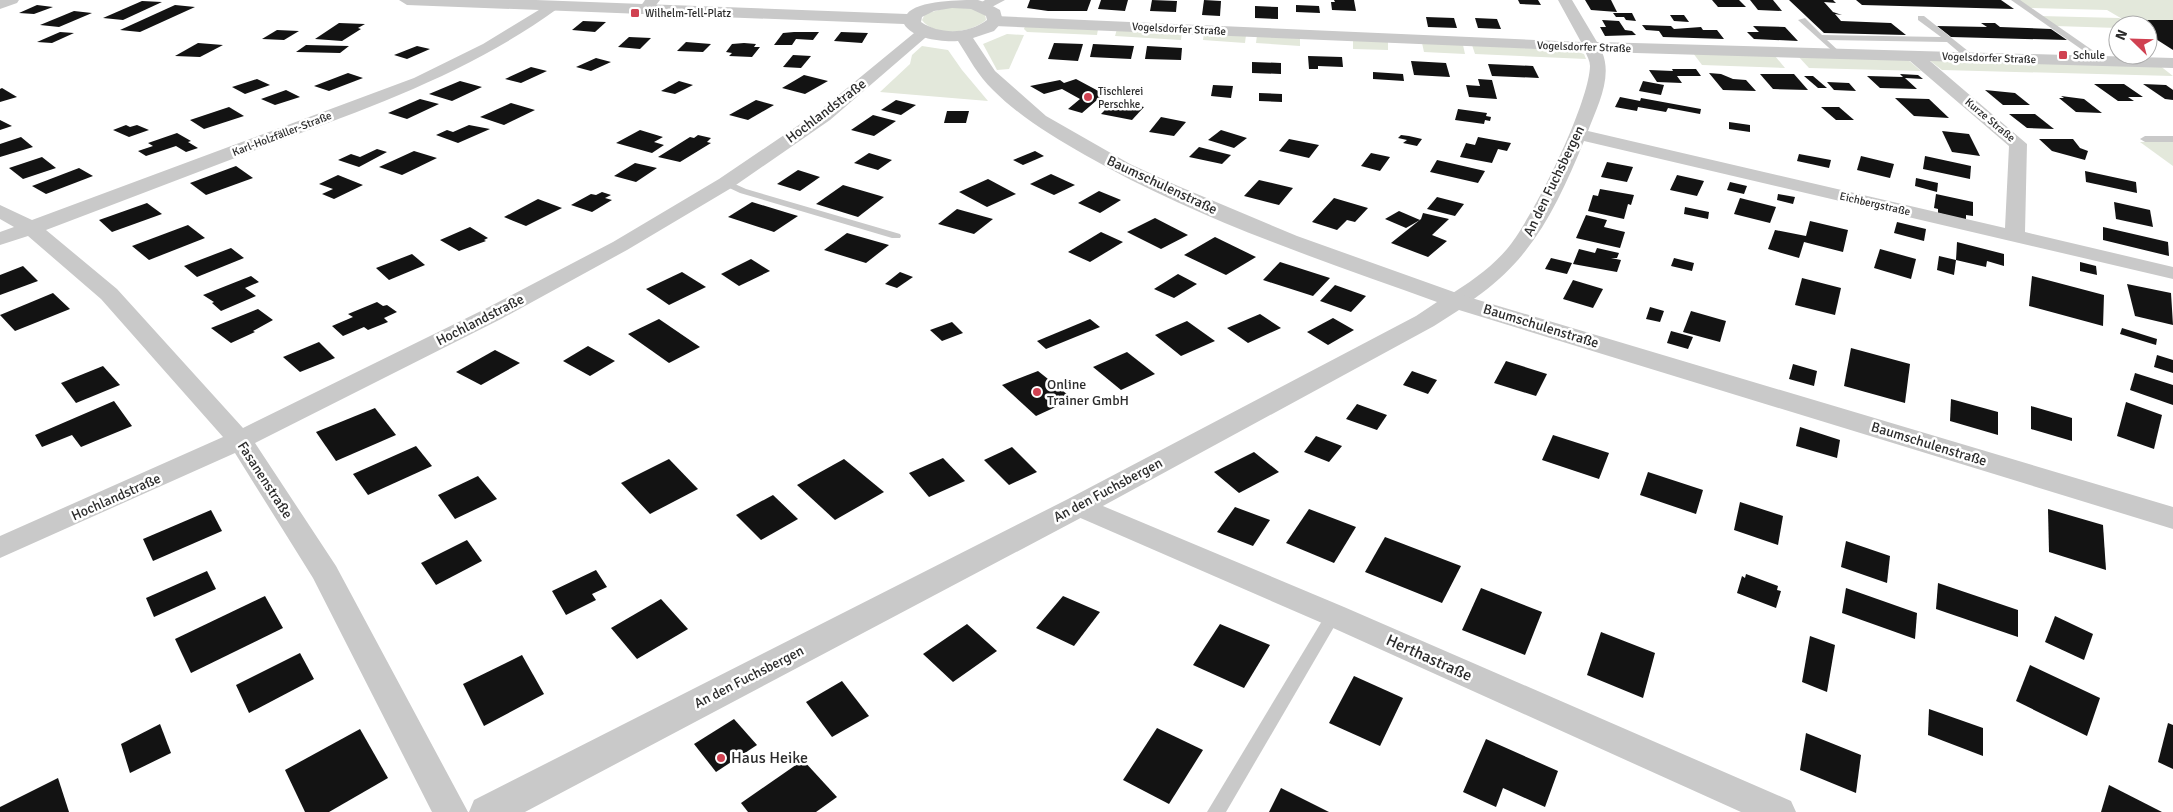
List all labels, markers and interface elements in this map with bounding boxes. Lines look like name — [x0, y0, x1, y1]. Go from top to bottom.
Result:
marker: Wilhelm-Tell-Platz — [629, 7, 641, 19]
place label: Wilhelm-Tell-Platz — [645, 7, 731, 20]
north arrow — [2108, 15, 2158, 65]
street label: Vogelsdorfer Straße — [1132, 20, 1226, 38]
text: N — [2112, 27, 2131, 43]
street label: Vogelsdorfer Straße — [1537, 39, 1631, 55]
marker: Schule — [2057, 49, 2069, 61]
place label: Schule — [2073, 49, 2105, 62]
street label: Vogelsdorfer Straße — [1942, 50, 2036, 66]
street label: Hochlandstraße — [782, 75, 870, 147]
place label: Tischlerei Perschke — [1098, 85, 1143, 111]
marker: Tischlerei Perschke — [1082, 91, 1094, 103]
street label: Kurze Straße — [1962, 95, 2018, 145]
street label: Karl-Holzfäller-Straße — [230, 109, 334, 159]
street label: An den Fuchsbergen — [1520, 123, 1588, 239]
street label: Baumschulenstraße — [1104, 152, 1220, 218]
street label: Eichbergstraße — [1838, 190, 1912, 218]
street label: Hochlandstraße — [433, 291, 527, 349]
street label: Baumschulenstraße — [1481, 300, 1601, 352]
place label: Online Trainer GmbH — [1047, 376, 1129, 409]
marker: Online Trainer GmbH — [1031, 386, 1043, 398]
street label: Baumschulenstraße — [1869, 418, 1989, 470]
street label: Fasanenstraße — [234, 438, 296, 522]
street label: An den Fuchsbergen — [1051, 454, 1165, 526]
street label: Hochlandstraße — [69, 470, 163, 524]
street label: Herthastraße — [1383, 630, 1475, 686]
street label: An den Fuchsbergen — [691, 642, 807, 712]
place label: Haus Heike — [731, 748, 808, 768]
marker: Haus Heike — [715, 752, 727, 764]

